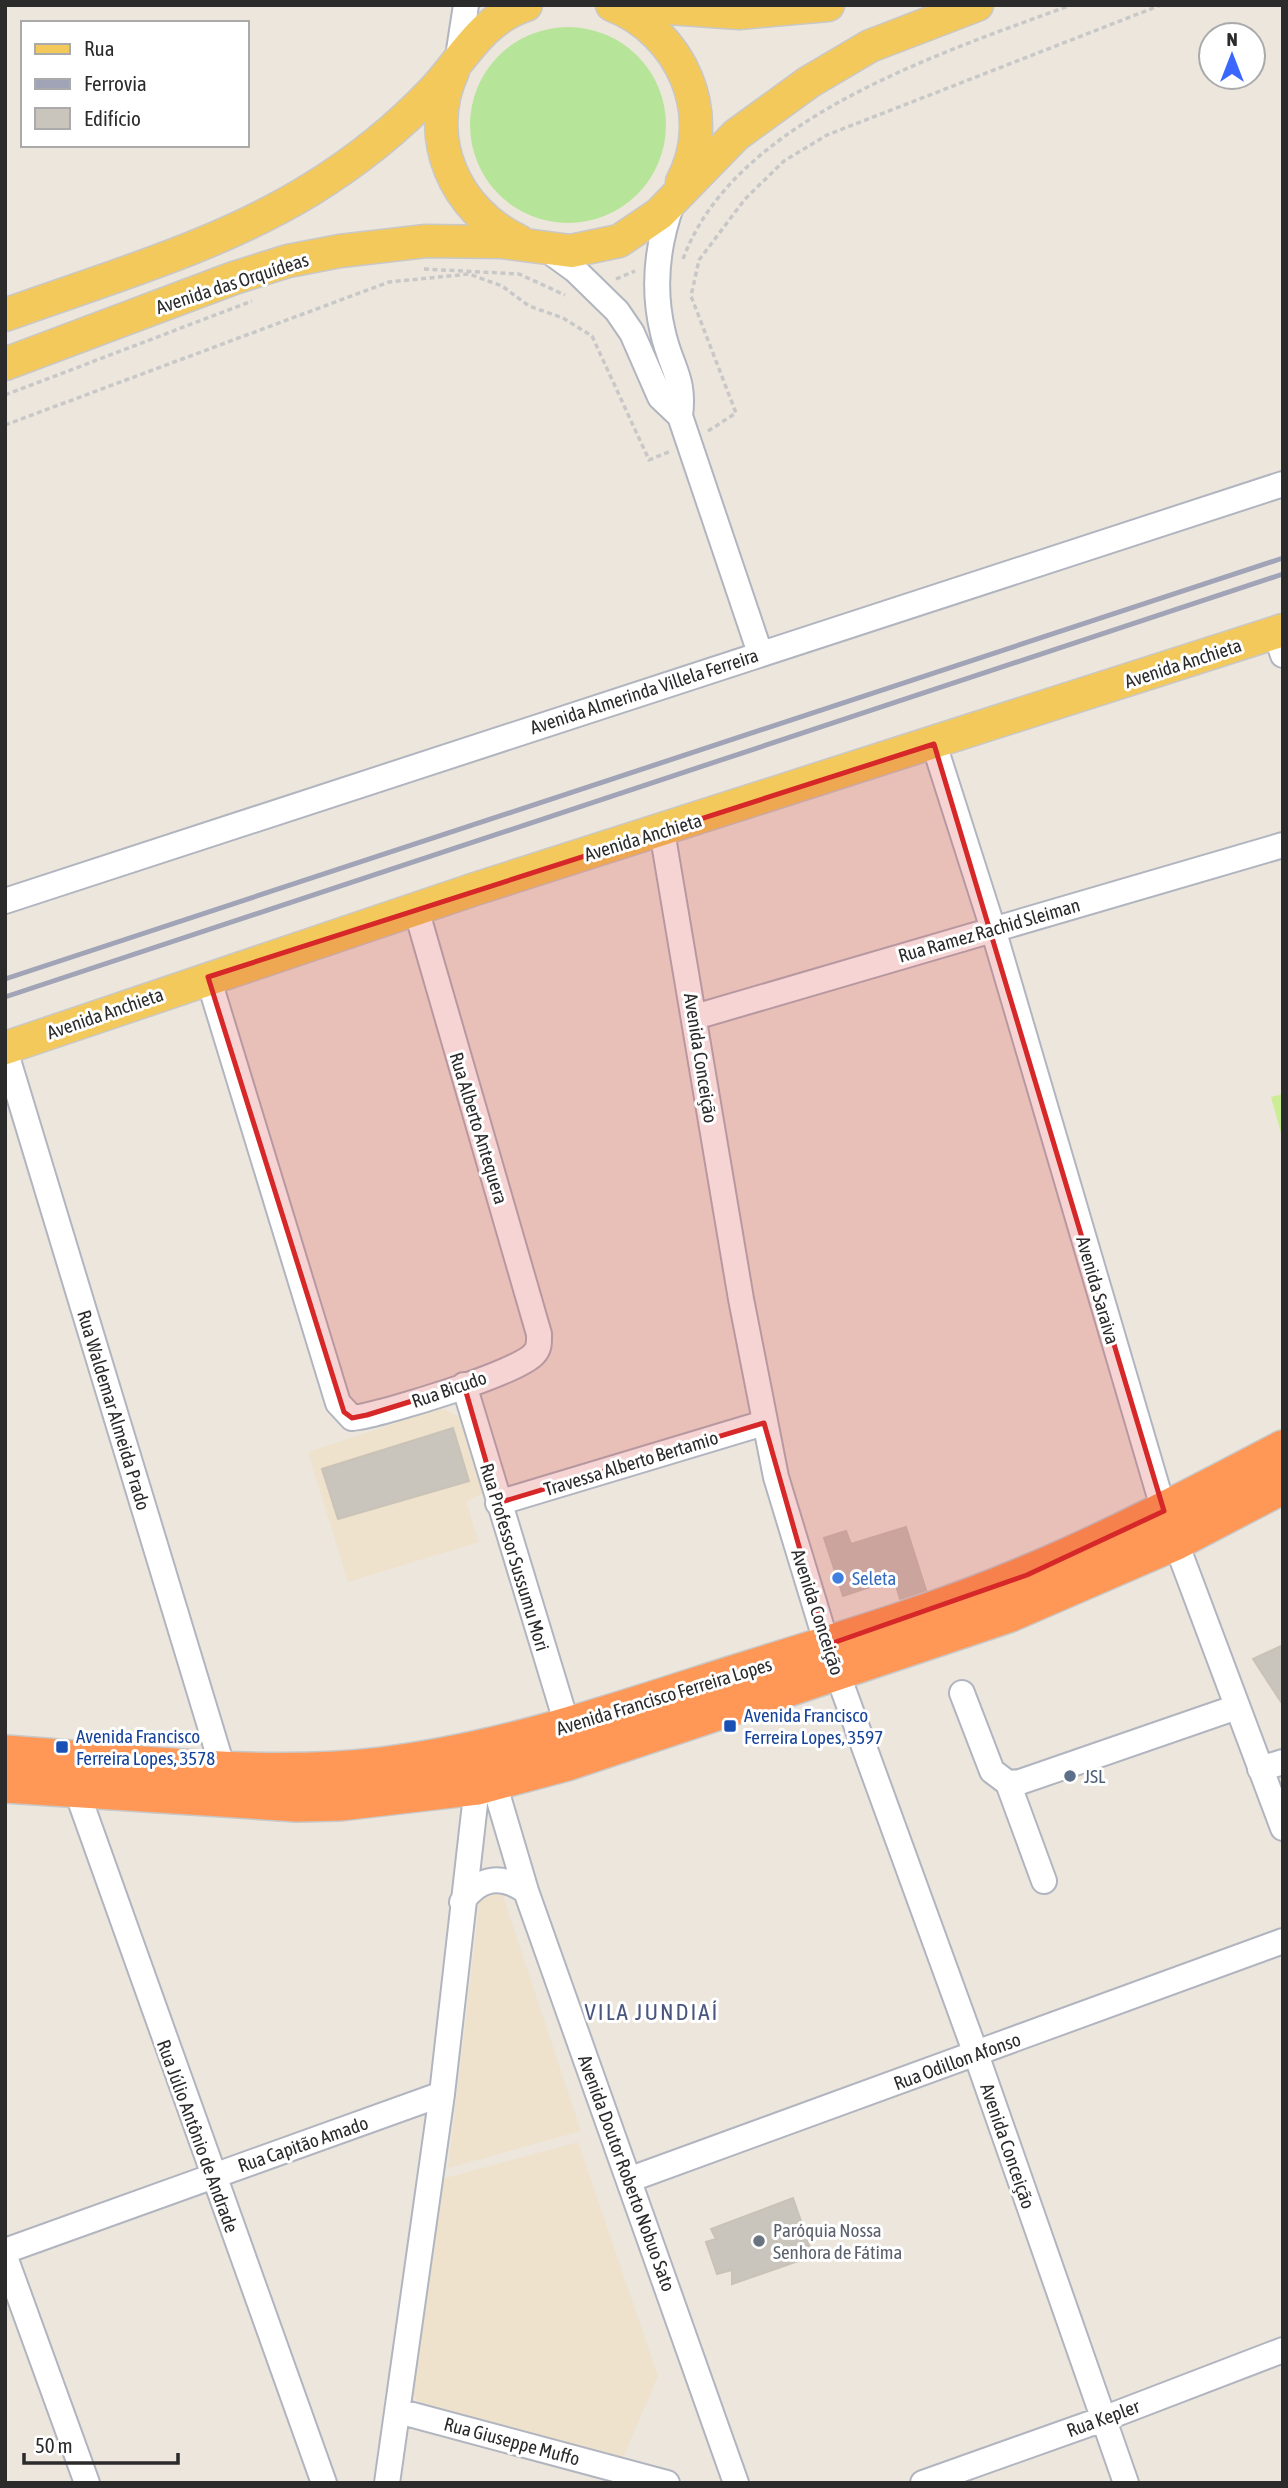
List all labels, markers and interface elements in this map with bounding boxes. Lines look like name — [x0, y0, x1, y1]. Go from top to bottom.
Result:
legend — [21, 21, 248, 147]
north arrow — [1197, 21, 1267, 91]
text: N — [1226, 28, 1238, 50]
text: Rua — [84, 36, 114, 60]
text: Ferrovia — [84, 71, 147, 95]
text: Edifício — [84, 106, 141, 130]
street label: Avenida das Orquídeas — [153, 248, 311, 318]
street label: Avenida Anchieta — [1122, 634, 1244, 692]
street label: Avenida Almerinda Villela Ferreira — [527, 644, 761, 738]
street label: Avenida Anchieta — [582, 809, 704, 865]
street label: Rua Ramez Rachid Sleiman — [895, 893, 1083, 967]
street label: Avenida Anchieta — [44, 983, 166, 1043]
street label: Avenida Conceição — [680, 992, 722, 1125]
street label: Rua Alberto Antequera — [445, 1049, 513, 1207]
street label: Avenida Saraiva — [1072, 1233, 1124, 1347]
street label: Rua Waldemar Almeida Prado — [73, 1307, 155, 1513]
street label: Rua Bicudo — [409, 1366, 489, 1412]
street label: Travessa Alberto Bertamio — [541, 1426, 721, 1500]
street label: Rua Professor Sussumu Mori — [476, 1460, 554, 1654]
street label: Avenida Conceição — [787, 1546, 849, 1678]
place label: Seleta — [852, 1567, 896, 1589]
marker: Seleta — [830, 1570, 846, 1586]
street label: Avenida Francisco Ferreira Lopes — [554, 1653, 775, 1739]
place label: Avenida Francisco Ferreira Lopes, 3597 — [744, 1704, 883, 1748]
marker: Avenida Francisco Ferreira Lopes, 3597 — [722, 1718, 738, 1734]
place label: Avenida Francisco Ferreira Lopes, 3578 — [76, 1725, 215, 1769]
marker: Avenida Francisco Ferreira Lopes, 3578 — [54, 1739, 70, 1755]
place label: JSL — [1084, 1765, 1106, 1787]
marker: JSL — [1062, 1768, 1078, 1784]
district label: VILA JUNDIAÍ — [585, 1999, 719, 2025]
street label: Rua Odillon Afonso — [890, 2028, 1024, 2094]
street label: Rua Júlio Antônio de Andrade — [153, 2037, 243, 2235]
street label: Avenida Doutor Roberto Nobuo Sato — [574, 2052, 680, 2294]
street label: Avenida Conceição — [976, 2080, 1040, 2212]
street label: Rua Capitão Amado — [235, 2111, 371, 2177]
place label: Paróquia Nossa Senhora de Fátima — [773, 2219, 902, 2263]
marker: Paróquia Nossa Senhora de Fátima — [751, 2233, 767, 2249]
street label: Rua Kepler — [1064, 2395, 1143, 2441]
street label: Rua Giuseppe Muffo — [442, 2412, 582, 2470]
scale bar — [24, 2422, 178, 2466]
text: 50 m — [35, 2433, 73, 2457]

